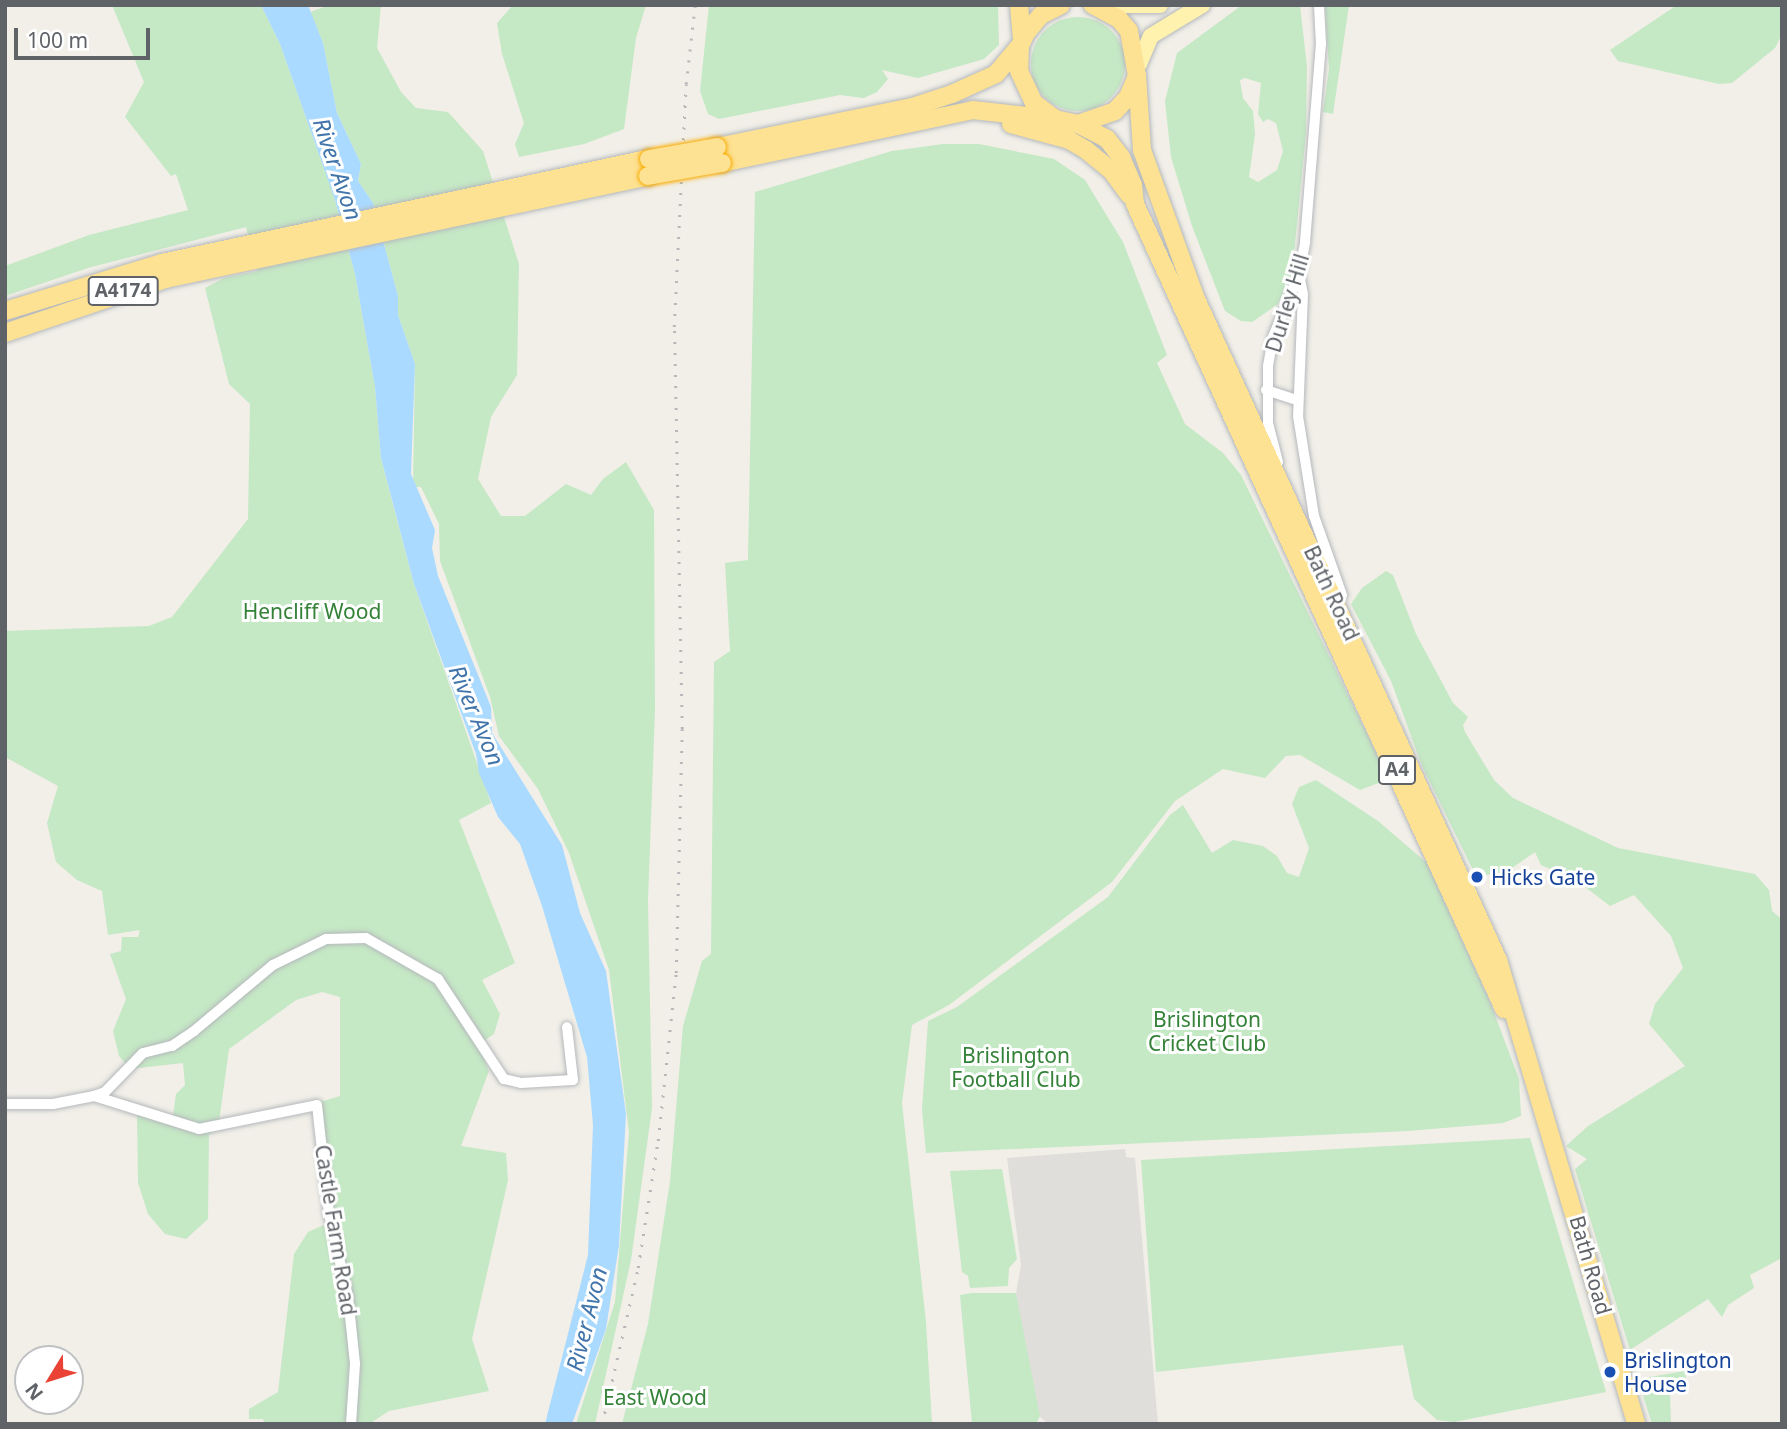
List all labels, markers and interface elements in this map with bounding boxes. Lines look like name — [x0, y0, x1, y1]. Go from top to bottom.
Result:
scale bar — [18, 14, 154, 58]
text: 100 m — [27, 26, 88, 54]
water label: River Avon — [308, 114, 368, 224]
street label: Durley Hill — [1260, 251, 1314, 355]
road number: A4174 — [86, 276, 160, 306]
street label: Bath Road — [1299, 541, 1365, 645]
park label: Hencliff Wood — [243, 598, 381, 624]
water label: River Avon — [444, 661, 510, 769]
road number: A4 — [1378, 754, 1416, 786]
place label: Hicks Gate — [1491, 864, 1595, 890]
marker: Hicks Gate — [1469, 869, 1485, 885]
park label: Brislington Cricket Club — [1148, 1006, 1266, 1056]
park label: Brislington Football Club — [951, 1042, 1081, 1092]
street label: Castle Farm Road — [310, 1143, 362, 1317]
street label: Bath Road — [1565, 1213, 1617, 1317]
water label: River Avon — [560, 1264, 612, 1374]
north arrow — [14, 1345, 84, 1415]
place label: Brislington House — [1624, 1347, 1732, 1397]
marker: Brislington House — [1602, 1364, 1618, 1380]
text: N — [19, 1378, 49, 1406]
park label: East Wood — [603, 1384, 707, 1410]

